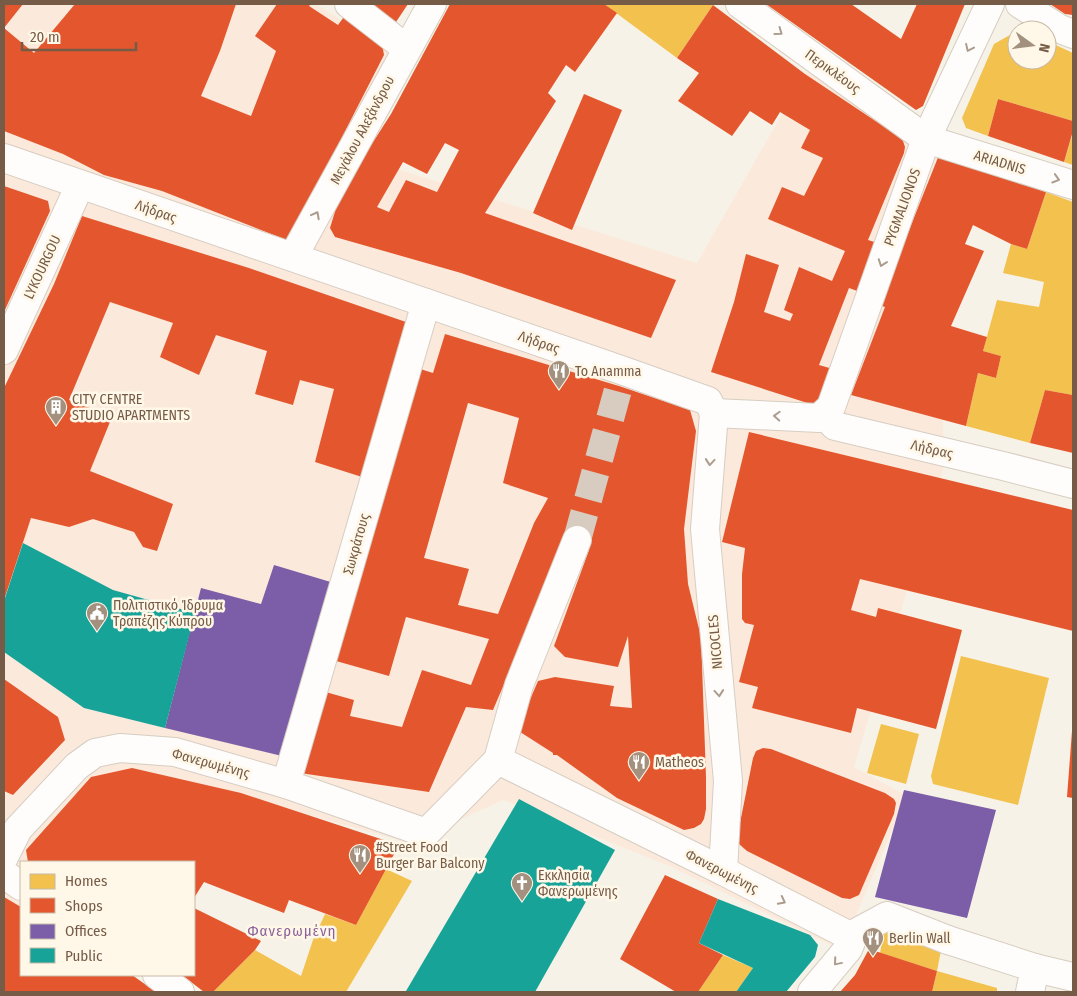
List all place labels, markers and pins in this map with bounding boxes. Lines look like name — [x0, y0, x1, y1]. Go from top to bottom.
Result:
restaurant icon: To Anamma — [547, 359, 571, 390]
place label: To Anamma — [575, 363, 641, 380]
place label: CITY CENTRE STUDIO APARTMENTS — [72, 391, 190, 424]
building icon: CITY CENTRE STUDIO APARTMENTS — [44, 395, 68, 426]
place label: Πολιτιστικό Ίδρυμα Τραπέζης Κύπρου — [113, 597, 223, 630]
public building icon: Πολιτιστικό Ίδρυμα Τραπέζης Κύπρου — [85, 601, 109, 632]
restaurant icon: Matheos — [627, 750, 651, 781]
place label: Matheos — [655, 754, 704, 771]
place label: #Street Food Burger Bar Balcony — [376, 839, 485, 872]
restaurant icon: #Street Food Burger Bar Balcony — [348, 843, 372, 874]
place label: Εκκλησία Φανερωμένης — [538, 867, 618, 900]
church icon: Εκκλησία Φανερωμένης — [510, 871, 534, 902]
restaurant icon: Berlin Wall — [861, 926, 885, 957]
place label: Berlin Wall — [889, 930, 951, 947]

